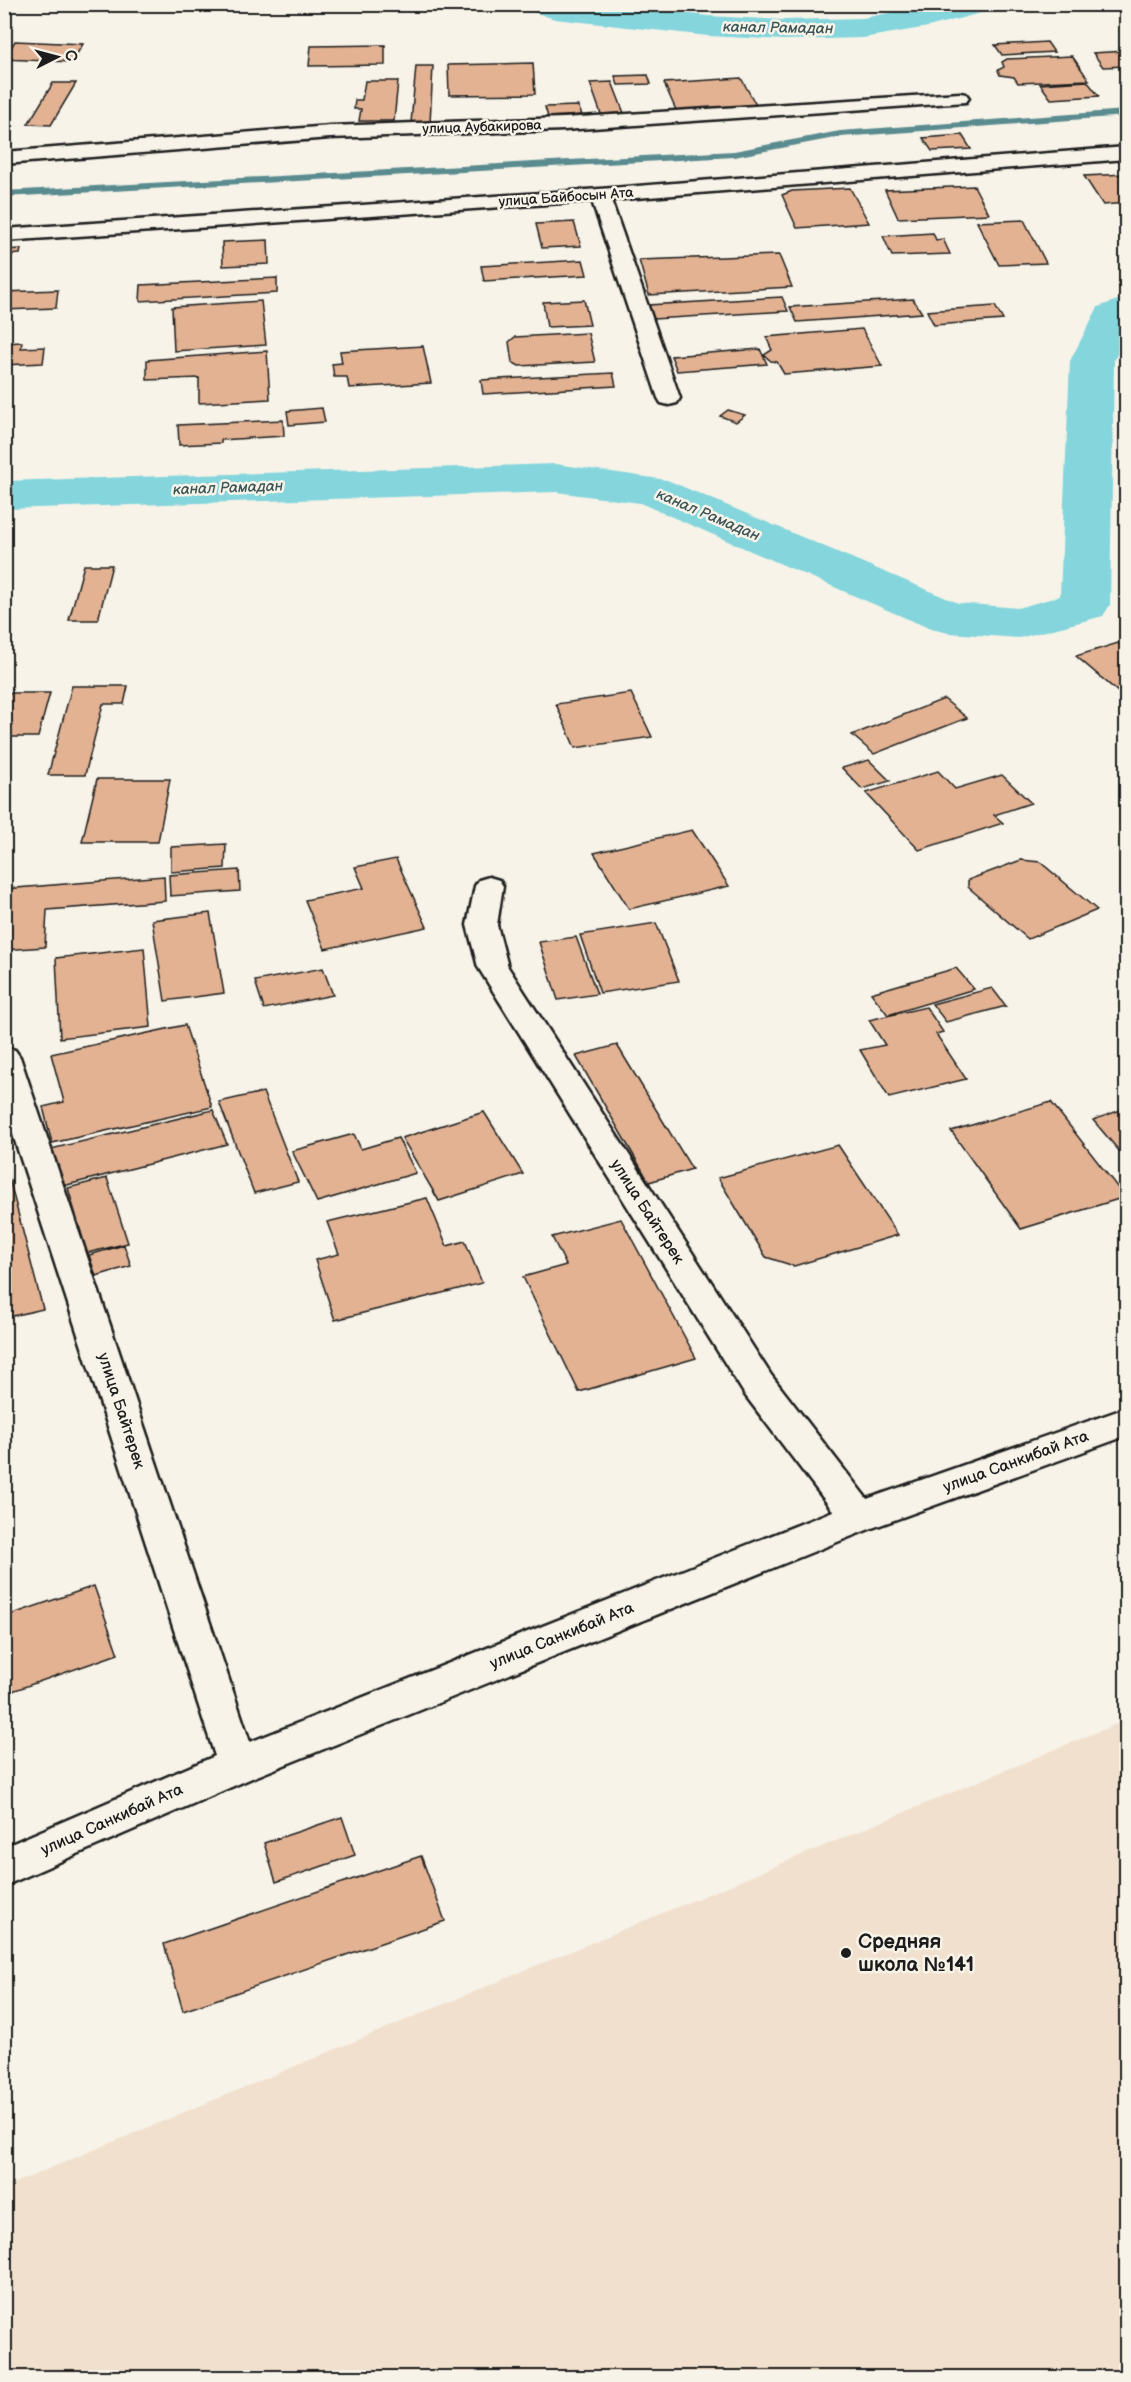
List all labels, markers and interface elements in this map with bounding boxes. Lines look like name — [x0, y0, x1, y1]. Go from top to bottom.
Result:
water label: канал Рамадан — [723, 18, 834, 38]
north arrow — [27, 27, 87, 87]
text: С — [60, 49, 80, 62]
street label: улица Аубакирова — [422, 116, 543, 138]
street label: улица Байбосын Ата — [498, 184, 635, 210]
water label: канал Рамадан — [172, 477, 284, 499]
water label: канал Рамадан — [653, 485, 763, 546]
street label: улица Байтерек — [606, 1156, 688, 1268]
street label: улица Байтерек — [93, 1350, 149, 1472]
street label: улица Санкибай Ата — [941, 1427, 1092, 1497]
street label: улица Санкибай Ата — [487, 1598, 637, 1674]
street label: улица Санкибай Ата — [38, 1780, 186, 1860]
place label: Средняя школа №141 — [858, 1930, 974, 1977]
marker: Средняя школа №141 — [839, 1946, 853, 1960]

